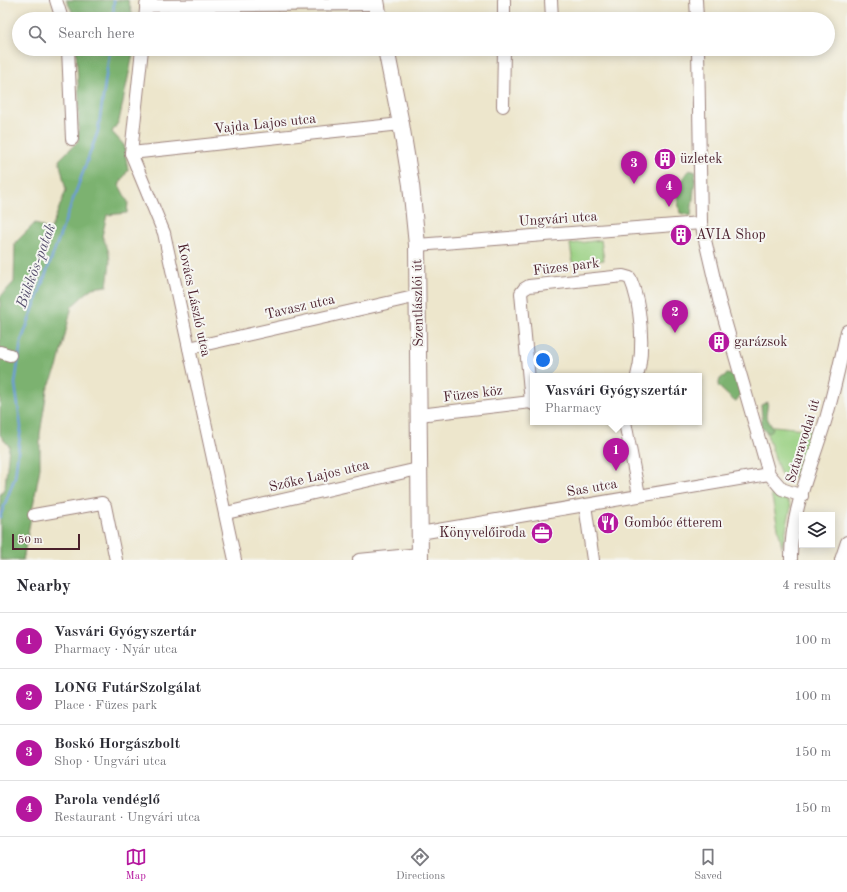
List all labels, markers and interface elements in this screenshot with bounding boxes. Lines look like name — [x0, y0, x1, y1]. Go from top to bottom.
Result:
search box — [12, 12, 835, 56]
icon: search — [26, 23, 48, 45]
text: Search here — [58, 27, 135, 42]
street label: Vajda Lajos utca — [213, 112, 317, 136]
building icon: üzletek — [652, 146, 678, 172]
pin: 3 — [621, 151, 647, 184]
place label: üzletek — [680, 152, 722, 166]
pin: 4 — [656, 174, 682, 207]
street label: Ungvári utca — [518, 209, 598, 229]
water label: Bükkös-patak — [14, 222, 59, 311]
building icon: AVIA Shop — [668, 222, 694, 248]
place label: AVIA Shop — [696, 228, 766, 242]
street label: Kovács László utca — [175, 242, 213, 358]
street label: Füzes park — [532, 256, 600, 278]
street label: Szentlászlói út — [410, 259, 426, 347]
street label: Tavasz utca — [264, 292, 336, 322]
pin: 2 — [662, 300, 688, 333]
building icon: garázsok — [706, 329, 732, 355]
place label: garázsok — [734, 335, 788, 349]
your location — [533, 350, 553, 370]
popup — [530, 373, 702, 425]
street label: Füzes köz — [442, 383, 504, 405]
text: Vasvári Gyógyszertár — [545, 384, 687, 399]
street label: Sztaravodai út — [784, 397, 822, 485]
text: Pharmacy — [545, 402, 602, 415]
pin: 1 — [603, 438, 629, 471]
street label: Szőke Lajos utca — [267, 458, 371, 494]
street label: Sas utca — [566, 477, 618, 499]
restaurant icon: Gombóc étterem — [595, 510, 621, 536]
map controls — [799, 512, 835, 548]
button: layers — [799, 512, 835, 548]
place label: Gombóc étterem — [624, 516, 722, 530]
office icon: Könyvelőiroda — [529, 520, 555, 546]
place label: Könyvelőiroda — [439, 526, 526, 540]
scale bar — [12, 532, 80, 551]
text: 50 m — [18, 535, 43, 546]
text: Nearby — [16, 578, 71, 595]
text: 4 results — [782, 579, 831, 592]
text: Vasvári Gyógyszertár — [54, 625, 197, 640]
text: 1 — [25, 634, 33, 647]
text: 100 m — [794, 634, 831, 647]
text: Pharmacy · Nyár utca — [54, 643, 177, 656]
text: LONG FutárSzolgálat — [54, 681, 201, 696]
text: 2 — [25, 690, 33, 703]
text: 100 m — [794, 690, 831, 703]
text: Place · Füzes park — [54, 699, 157, 712]
text: Boskó Horgászbolt — [54, 737, 180, 752]
text: 3 — [25, 746, 33, 759]
text: 150 m — [794, 746, 831, 759]
text: Shop · Ungvári utca — [54, 755, 166, 768]
text: Parola vendéglő — [54, 793, 160, 808]
text: 4 — [25, 802, 33, 815]
text: 150 m — [794, 802, 831, 815]
text: Restaurant · Ungvári utca — [54, 811, 200, 824]
tab: Map — [125, 846, 147, 884]
tab: Directions — [396, 846, 445, 884]
tab: Saved — [694, 846, 722, 884]

